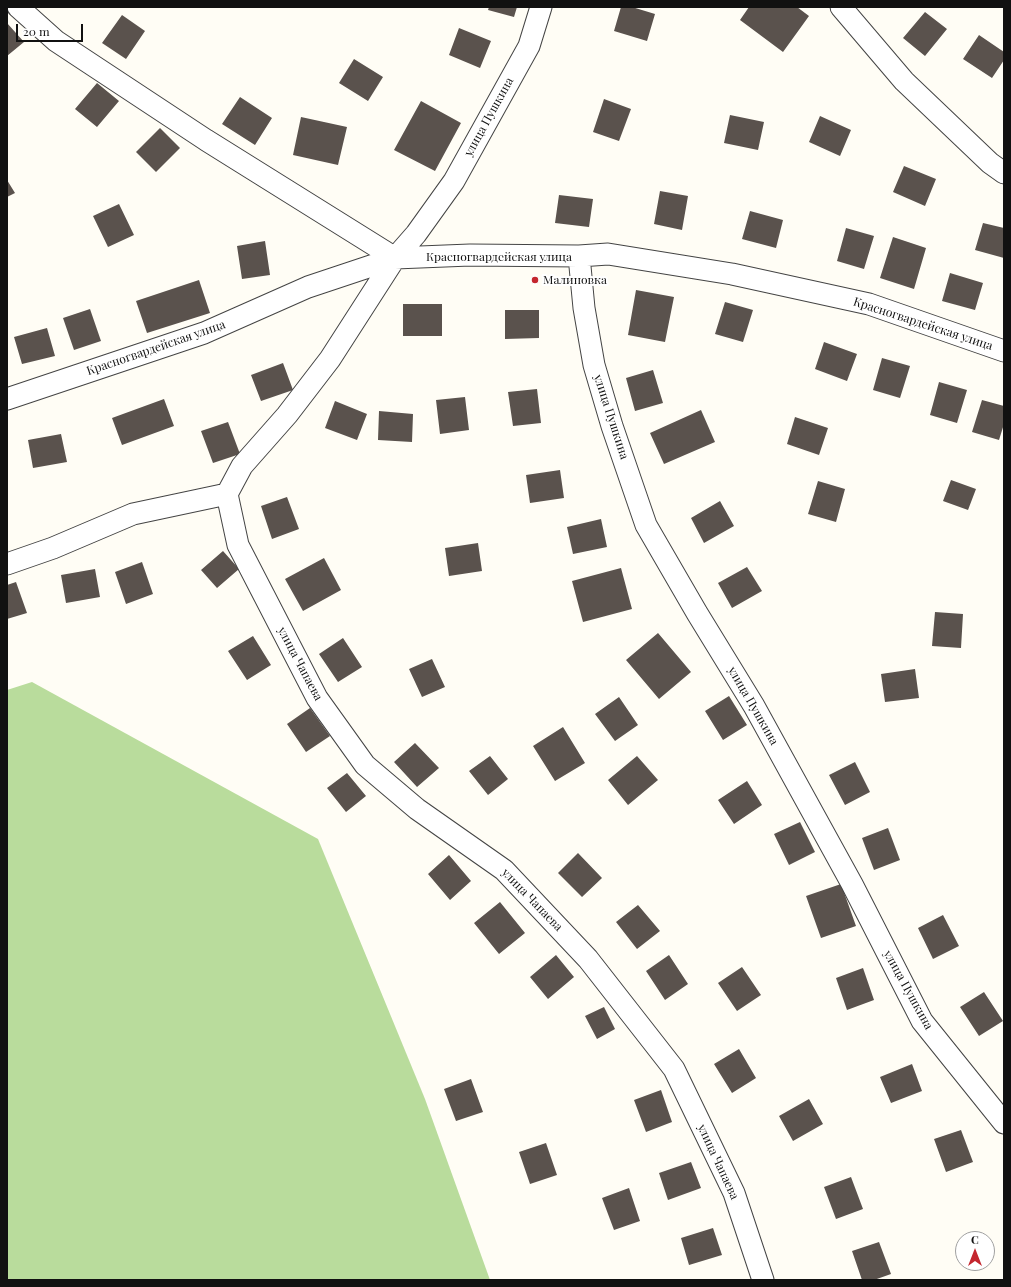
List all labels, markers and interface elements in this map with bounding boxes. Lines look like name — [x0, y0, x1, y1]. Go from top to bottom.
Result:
scale bar — [18, 16, 85, 42]
text: 20 m — [23, 23, 50, 39]
street label: улица Пушкина — [461, 75, 517, 159]
street label: Красногвардейская улица — [426, 250, 572, 264]
place label: Малиновка — [543, 273, 607, 287]
marker: Малиновка — [530, 275, 540, 285]
street label: Красногвардейская улица — [851, 295, 995, 353]
street label: Красногвардейская улица — [85, 317, 227, 379]
street label: улица Пушкина — [591, 373, 631, 461]
street label: улица Чапаева — [275, 625, 325, 703]
street label: улица Пушкина — [725, 664, 781, 748]
street label: улица Чапаева — [499, 866, 565, 934]
street label: улица Пушкина — [880, 948, 936, 1032]
street label: улица Чапаева — [694, 1122, 742, 1202]
north arrow — [955, 1231, 995, 1271]
text: С — [971, 1232, 979, 1247]

